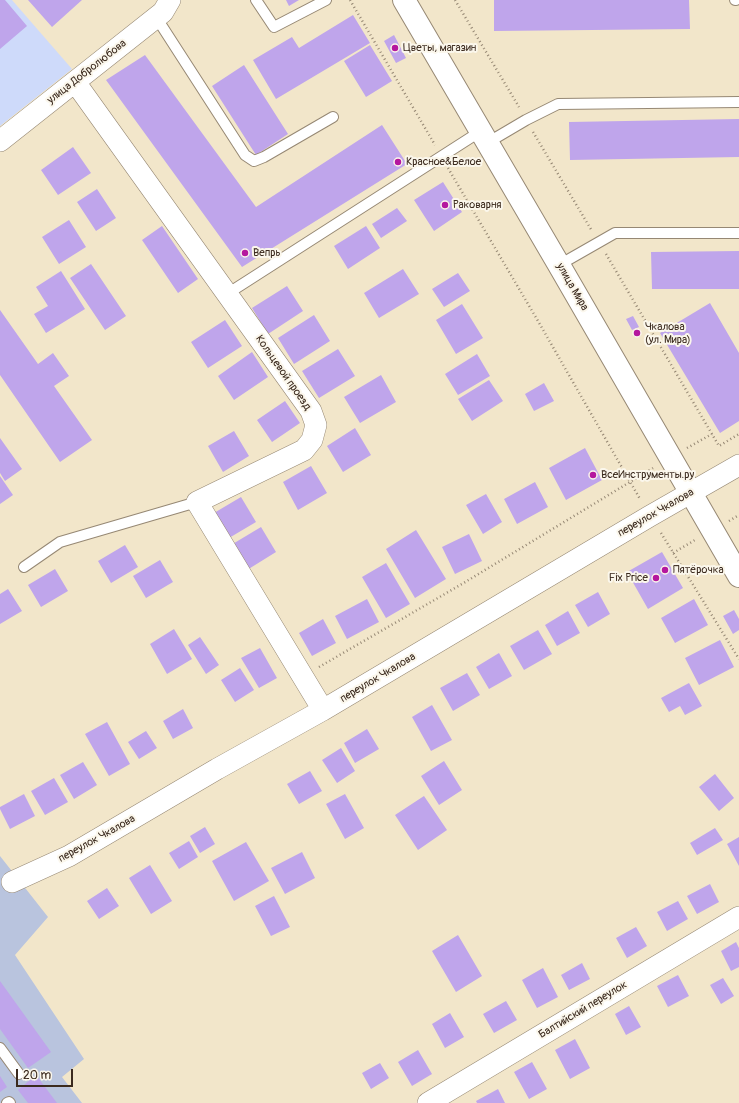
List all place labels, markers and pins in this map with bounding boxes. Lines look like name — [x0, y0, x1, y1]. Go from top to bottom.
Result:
place label: Цветы, магазин — [403, 41, 476, 55]
marker: Цветы, магазин — [390, 43, 400, 53]
place label: Красное&Белое — [406, 155, 481, 169]
marker: Красное&Белое — [393, 157, 403, 167]
place label: Раковарня — [453, 198, 502, 212]
marker: Раковарня — [440, 200, 450, 210]
place label: Вепрь — [253, 246, 280, 260]
marker: Вепрь — [240, 248, 250, 258]
place label: Чкалова (ул. Мира) — [645, 320, 691, 346]
marker: Чкалова (ул. Мира) — [632, 328, 642, 338]
place label: ВсеИнструменты.ру — [601, 468, 694, 482]
marker: ВсеИнструменты.ру — [588, 470, 598, 480]
place label: Пятёрочка — [673, 563, 724, 577]
marker: Пятёрочка — [660, 565, 670, 575]
place label: Fix Price — [609, 571, 648, 585]
marker: Fix Price — [651, 573, 661, 583]

